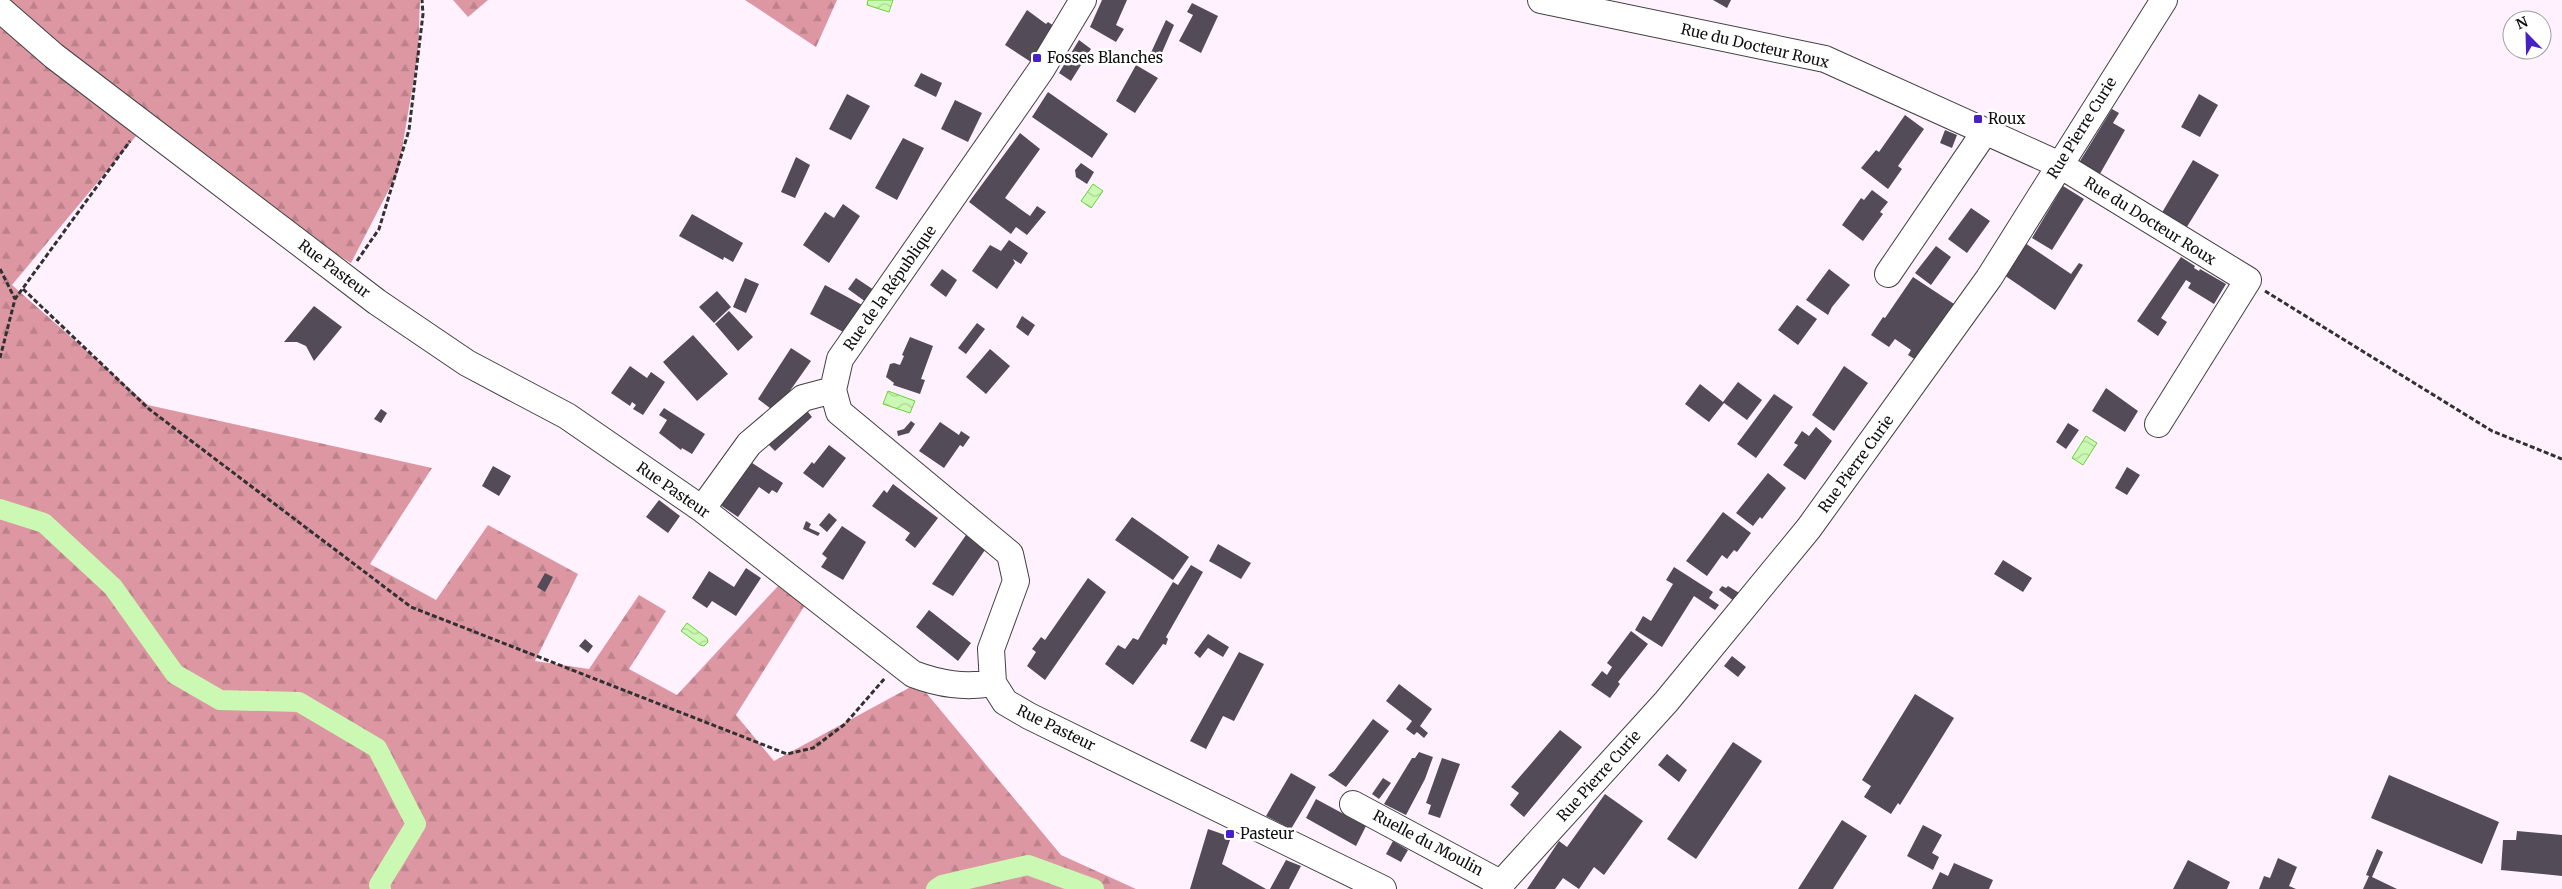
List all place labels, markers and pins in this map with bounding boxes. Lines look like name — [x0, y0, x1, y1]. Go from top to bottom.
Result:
place label: Fosses Blanches — [1047, 48, 1163, 67]
marker: Fosses Blanches — [1031, 52, 1043, 64]
place label: Roux — [1988, 109, 2025, 128]
marker: Roux — [1972, 113, 1984, 125]
place label: Pasteur — [1240, 824, 1295, 843]
marker: Pasteur — [1224, 828, 1236, 840]

